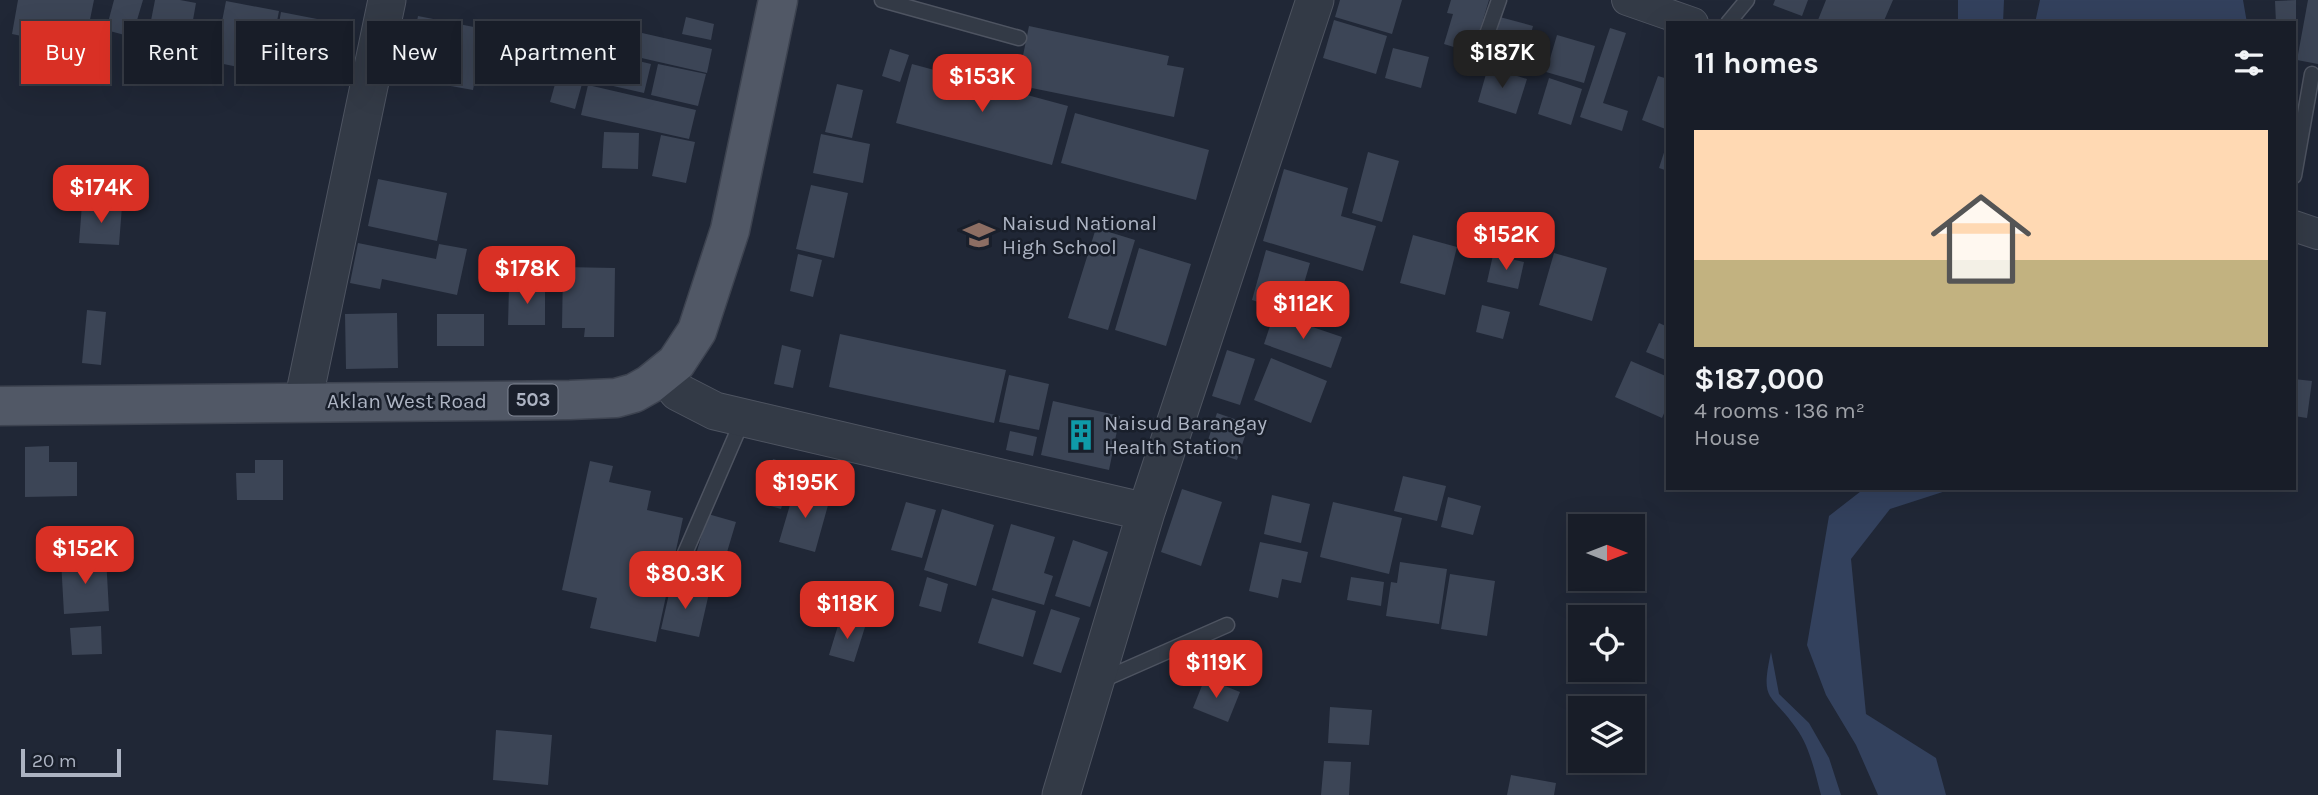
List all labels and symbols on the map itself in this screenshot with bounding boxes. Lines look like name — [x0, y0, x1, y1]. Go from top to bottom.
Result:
pin: $187K — [1453, 31, 1551, 90]
pin: $153K — [933, 54, 1031, 114]
pin: $174K — [52, 166, 150, 225]
place label: Naisud National High School — [1002, 211, 1157, 259]
pin: $152K — [1457, 212, 1555, 272]
school or university icon: Naisud National High School — [962, 218, 996, 252]
pin: $178K — [478, 246, 576, 306]
pin: $112K — [1254, 282, 1352, 341]
road number: 503 — [508, 384, 558, 416]
street label: Aklan West Road — [327, 389, 487, 413]
place label: Naisud Barangay Health Station — [1104, 411, 1267, 459]
building icon: Naisud Barangay Health Station — [1064, 418, 1098, 452]
pin: $195K — [756, 461, 854, 520]
north arrow — [1568, 514, 1645, 592]
pin: $152K — [36, 526, 134, 586]
pin: $80.3K — [628, 552, 742, 611]
pin: $118K — [798, 582, 896, 641]
pin: $119K — [1167, 640, 1265, 700]
scale bar — [21, 746, 121, 778]

